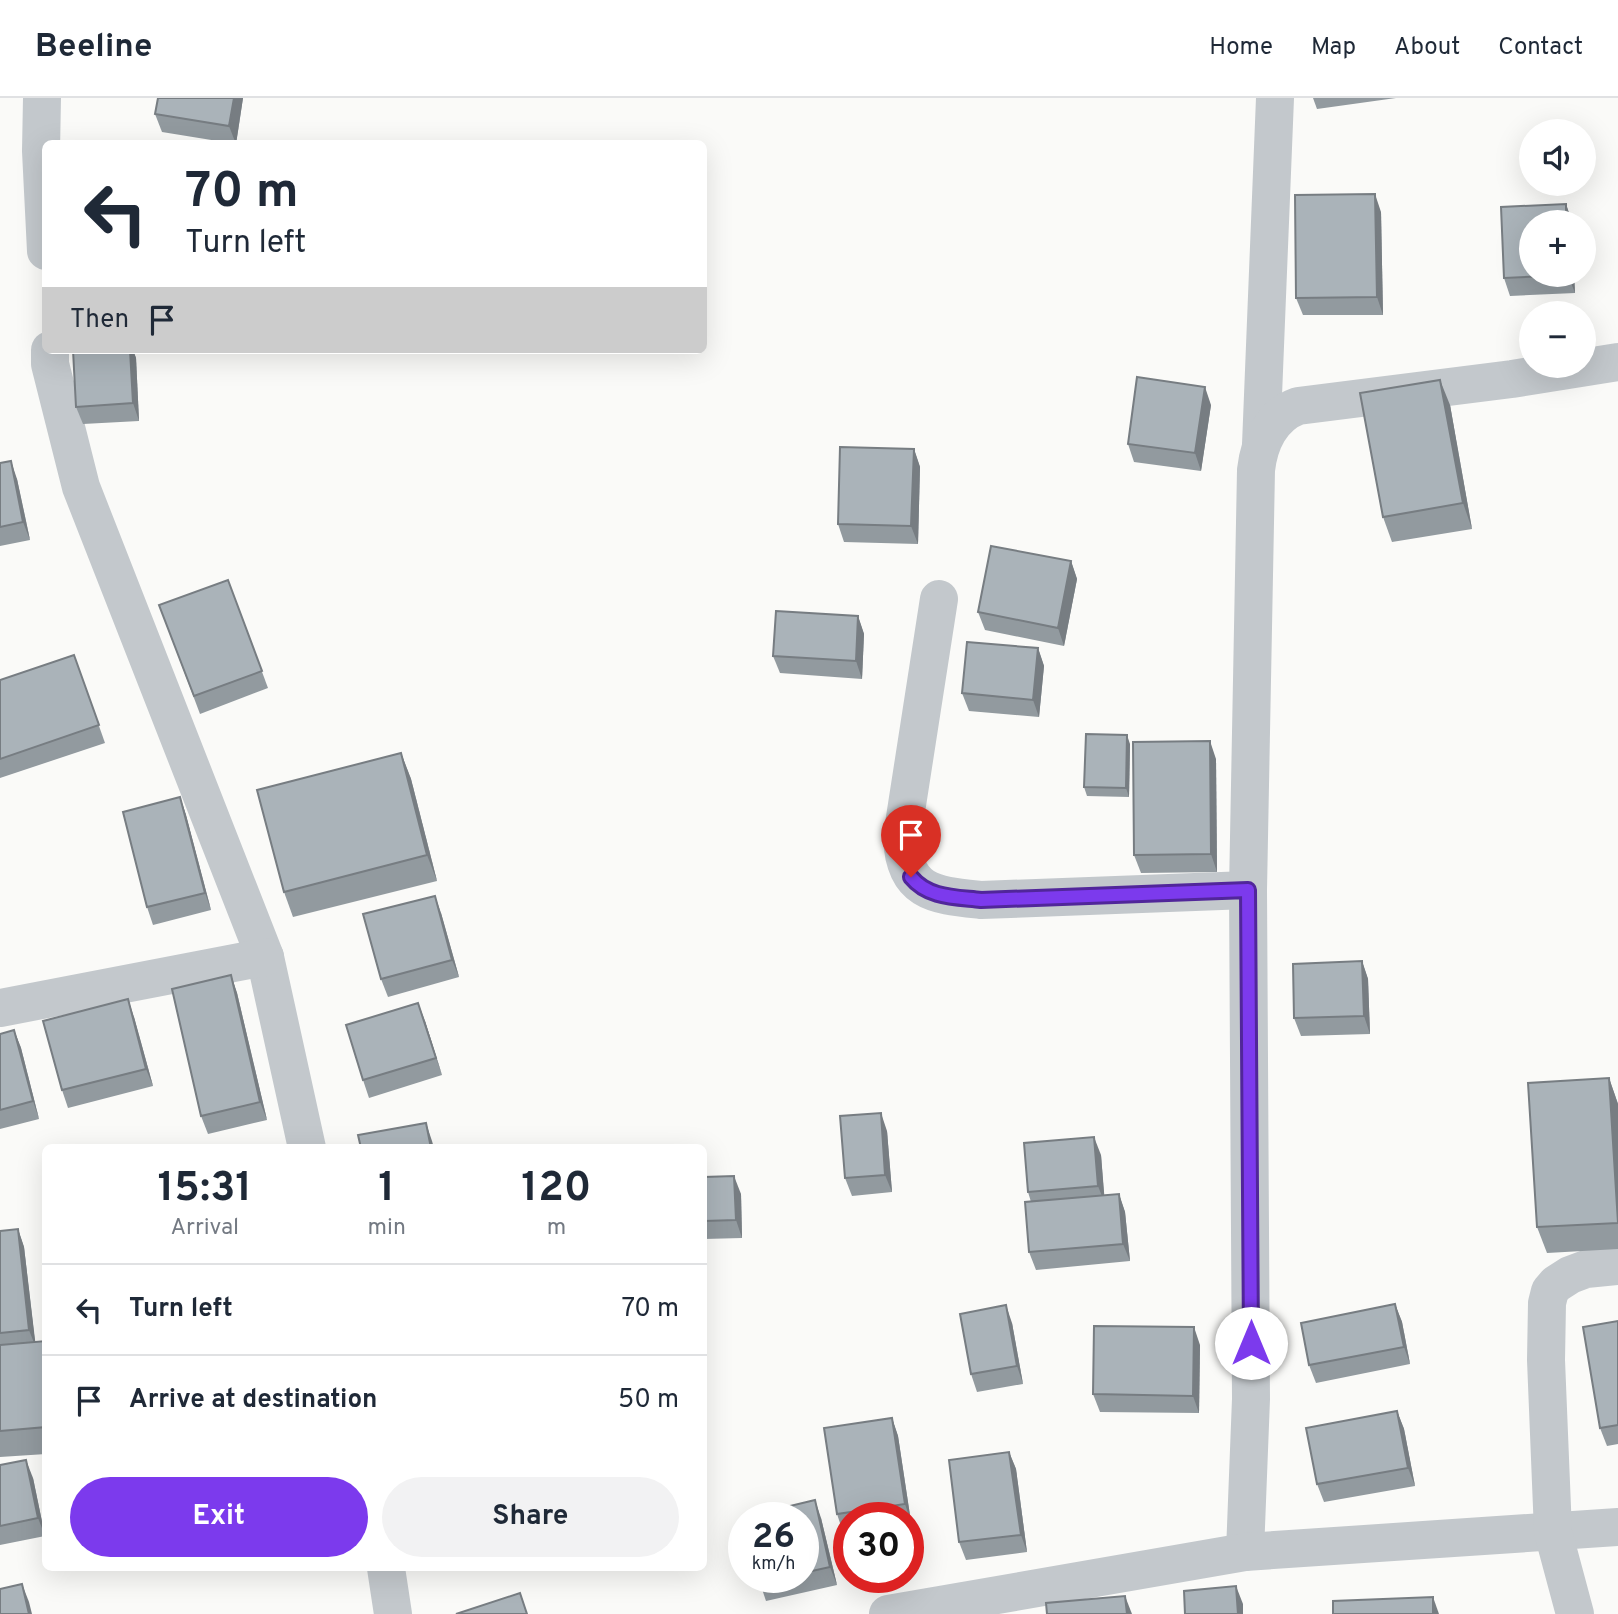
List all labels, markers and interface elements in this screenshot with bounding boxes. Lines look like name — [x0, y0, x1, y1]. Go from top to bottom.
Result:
text: Beeline — [35, 27, 152, 69]
text: Home — [1209, 33, 1273, 63]
text: Map — [1311, 33, 1356, 63]
text: About — [1394, 33, 1460, 63]
text: Contact — [1498, 33, 1583, 63]
map controls — [1519, 119, 1596, 378]
button: sound — [1519, 119, 1596, 196]
text: 70 m — [185, 163, 299, 225]
icon: left — [70, 168, 161, 259]
button: + — [1519, 210, 1596, 287]
text: Turn left — [185, 224, 306, 264]
icon: arrive — [143, 301, 181, 339]
button: − — [1519, 301, 1596, 378]
text: Then — [70, 304, 129, 337]
pin — [881, 805, 941, 877]
icon: arrive — [892, 816, 930, 854]
text: 15:31 — [158, 1163, 252, 1216]
text: 1 — [378, 1163, 395, 1216]
text: 120 — [521, 1163, 591, 1216]
text: Arrival — [171, 1214, 239, 1243]
text: min — [368, 1214, 406, 1243]
text: m — [547, 1214, 566, 1243]
icon: left — [70, 1291, 108, 1329]
text: Turn left — [129, 1293, 233, 1326]
text: 70 m — [621, 1293, 679, 1326]
position arrow — [1214, 1306, 1288, 1380]
icon: arrive — [70, 1382, 108, 1420]
text: Arrive at destination — [129, 1384, 377, 1417]
text: 50 m — [618, 1384, 679, 1417]
button: Exit — [70, 1477, 368, 1557]
button: Share — [382, 1477, 679, 1557]
speed limit sign: 30 — [833, 1502, 924, 1593]
text: 26 — [752, 1516, 795, 1560]
text: km/h — [752, 1553, 795, 1576]

